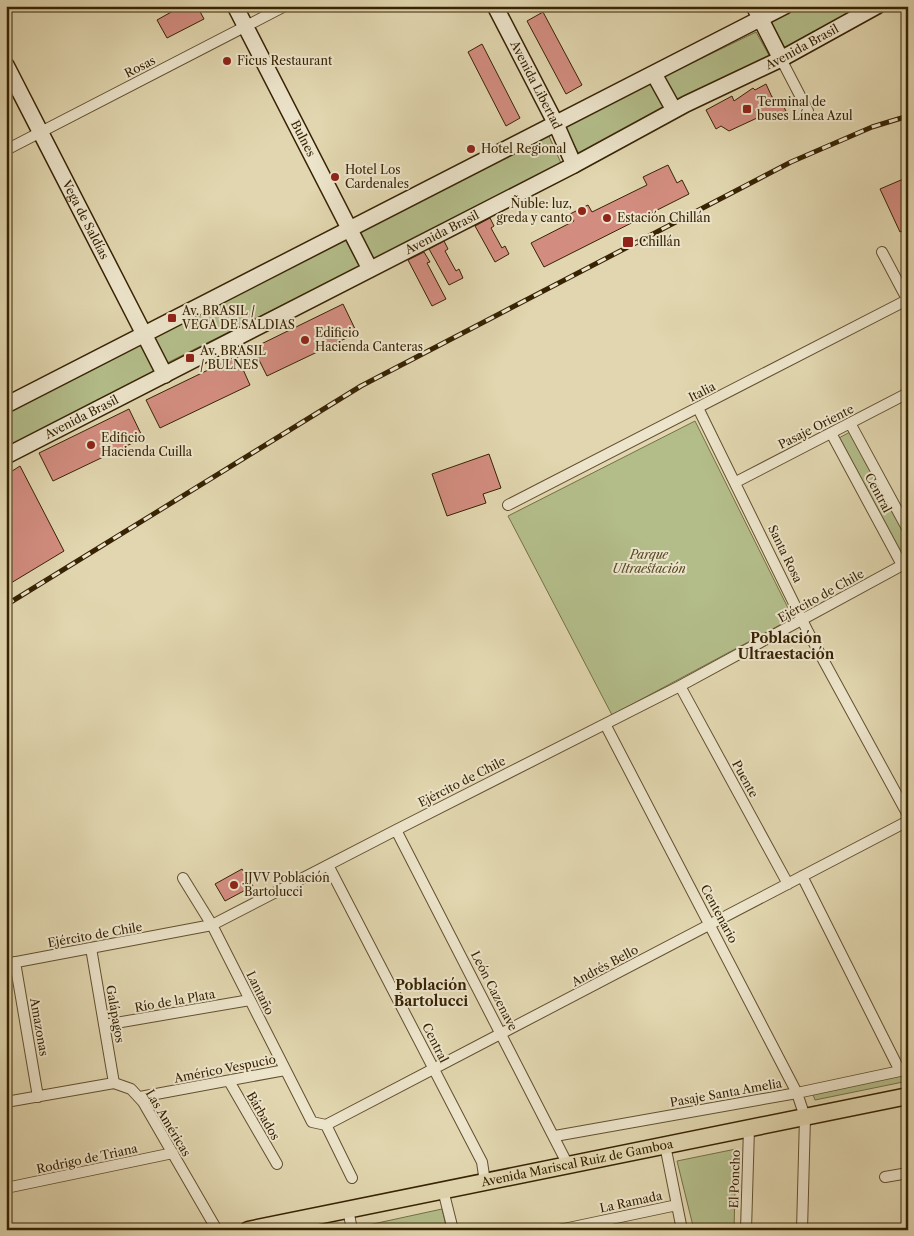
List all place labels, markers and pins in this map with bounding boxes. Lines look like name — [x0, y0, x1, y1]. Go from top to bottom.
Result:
place label: Ficus Restaurant — [237, 53, 333, 68]
marker: Ficus Restaurant — [221, 55, 233, 67]
place label: Terminal de buses Línea Azul — [757, 94, 853, 123]
marker: Terminal de buses Línea Azul — [741, 103, 753, 115]
place label: Hotel Regional — [481, 141, 567, 156]
marker: Hotel Regional — [465, 143, 477, 155]
place label: Hotel Los Cardenales — [345, 162, 409, 191]
marker: Hotel Los Cardenales — [329, 171, 341, 183]
place label: Ñuble: luz, greda y canto — [496, 195, 572, 225]
marker: Ñuble: luz, greda y canto — [576, 205, 588, 217]
place label: Estación Chillán — [617, 210, 711, 225]
marker: Estación Chillán — [601, 212, 613, 224]
place label: Chillán — [639, 234, 681, 249]
marker: Chillán — [621, 235, 635, 249]
place label: Av. BRASIL / VEGA DE SALDIAS — [181, 303, 295, 332]
marker: Av. BRASIL / VEGA DE SALDIAS — [166, 312, 178, 324]
place label: Edificio Hacienda Canteras — [315, 325, 423, 354]
marker: Edificio Hacienda Canteras — [299, 334, 311, 346]
place label: Av. BRASIL / BULNES — [199, 343, 266, 372]
marker: Av. BRASIL / BULNES — [184, 352, 196, 364]
place label: Edificio Hacienda Cuilla — [101, 430, 193, 459]
marker: Edificio Hacienda Cuilla — [85, 439, 97, 451]
place label: JJVV Población Bartolucci — [242, 870, 330, 899]
marker: JJVV Población Bartolucci — [228, 879, 240, 891]

